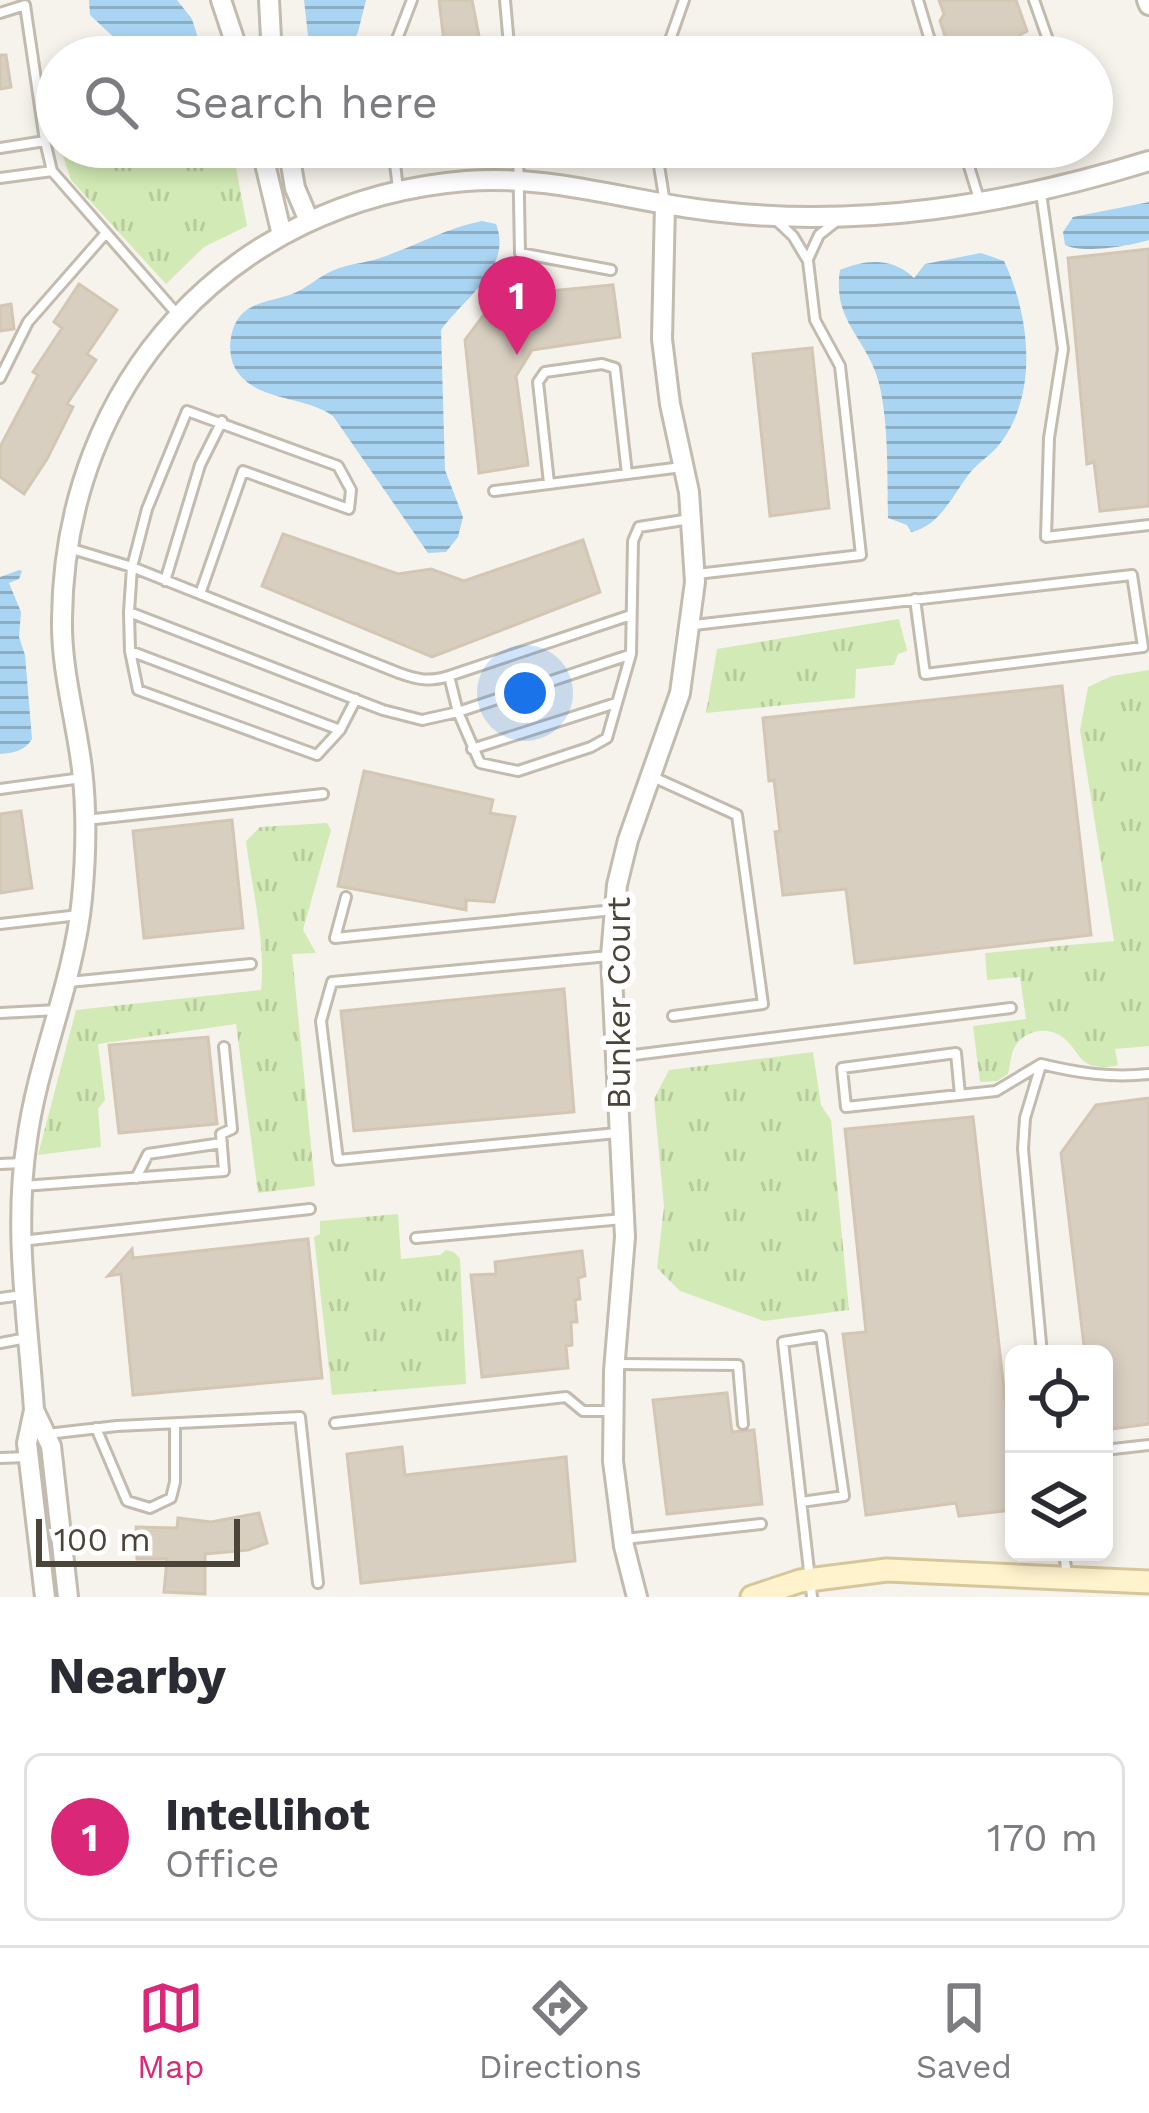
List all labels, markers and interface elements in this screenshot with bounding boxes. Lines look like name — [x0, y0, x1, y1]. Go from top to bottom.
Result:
search box — [36, 36, 1113, 168]
icon: search — [78, 69, 144, 135]
text: Search here — [174, 76, 438, 129]
pin: 1 — [478, 256, 556, 355]
your location — [495, 663, 555, 723]
street label: Bunker Court — [599, 897, 638, 1109]
map controls — [1005, 1345, 1113, 1561]
button: locate — [1005, 1345, 1113, 1453]
button: layers — [1005, 1453, 1113, 1561]
scale bar — [36, 1513, 240, 1566]
text: 100 m — [54, 1520, 151, 1559]
text: Nearby — [48, 1646, 226, 1705]
text: Intellihot — [165, 1788, 370, 1841]
text: 1 — [82, 1815, 98, 1860]
text: 170 m — [987, 1815, 1098, 1860]
text: Office — [165, 1841, 280, 1886]
tab: Map — [137, 1975, 204, 2086]
tab: Directions — [479, 1975, 642, 2086]
tab: Saved — [916, 1975, 1012, 2086]

